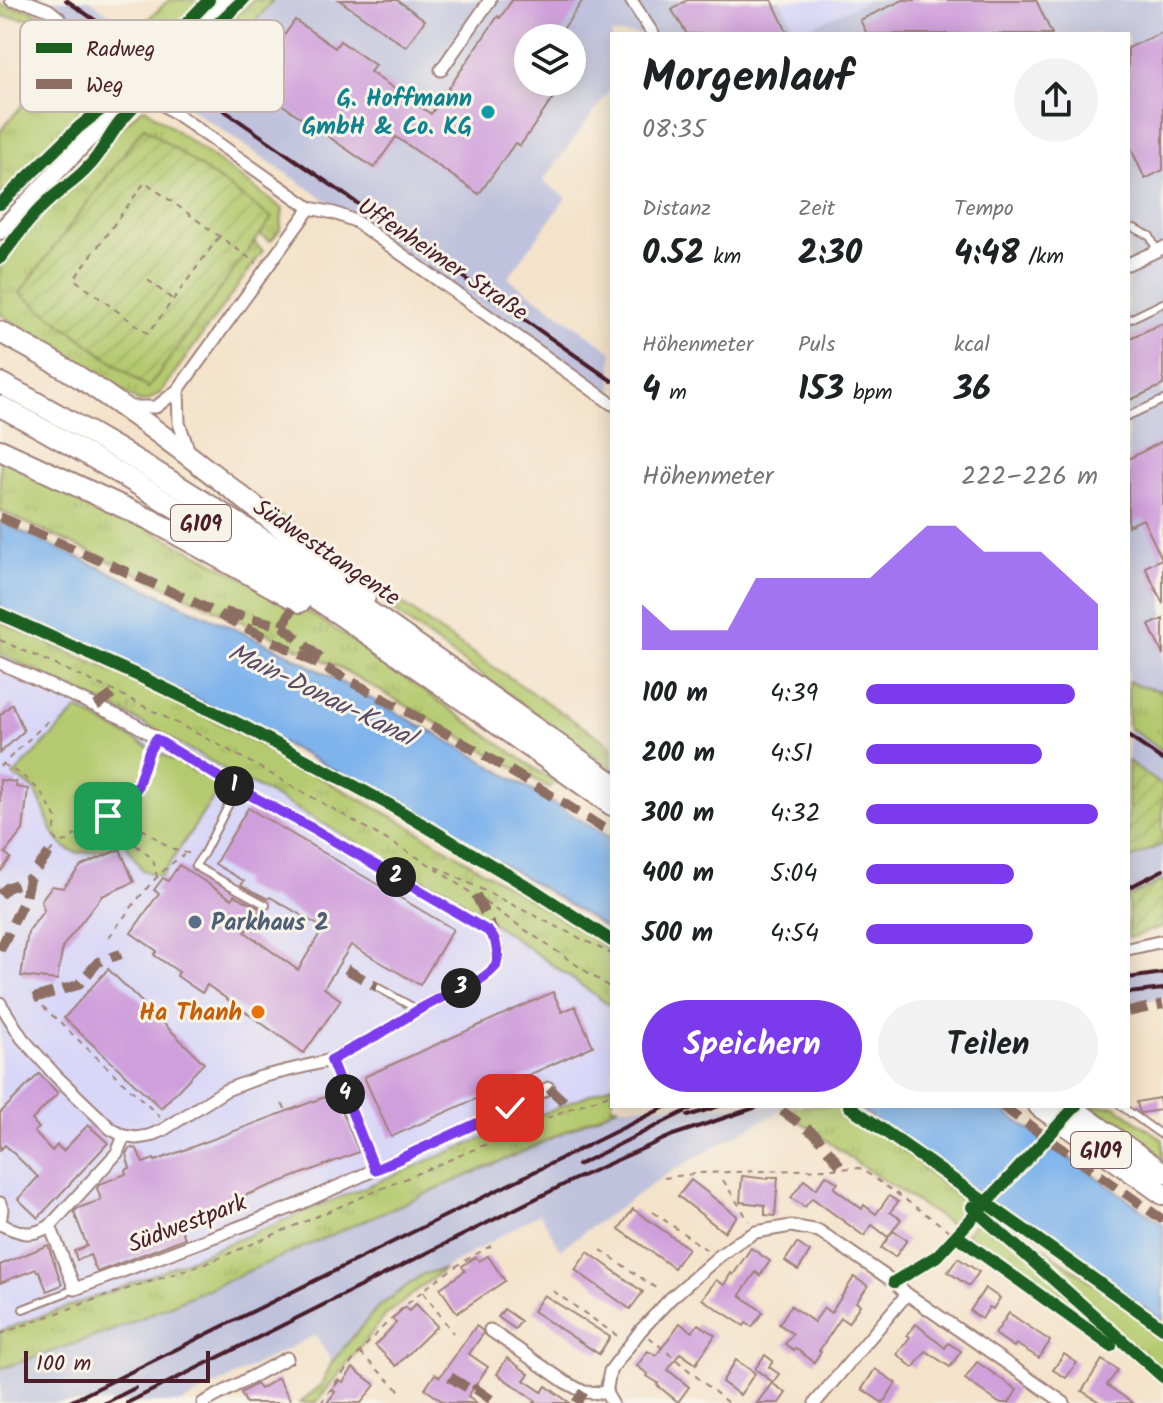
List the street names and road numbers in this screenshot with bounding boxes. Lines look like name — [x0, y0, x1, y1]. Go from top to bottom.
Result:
street label: Uffenheimer Straße — [349, 188, 536, 332]
street label: Südwesttangente — [244, 489, 408, 617]
road number: G109 — [171, 505, 231, 541]
road number: G109 — [1071, 1132, 1131, 1168]
street label: Südwestpark — [122, 1184, 253, 1265]

